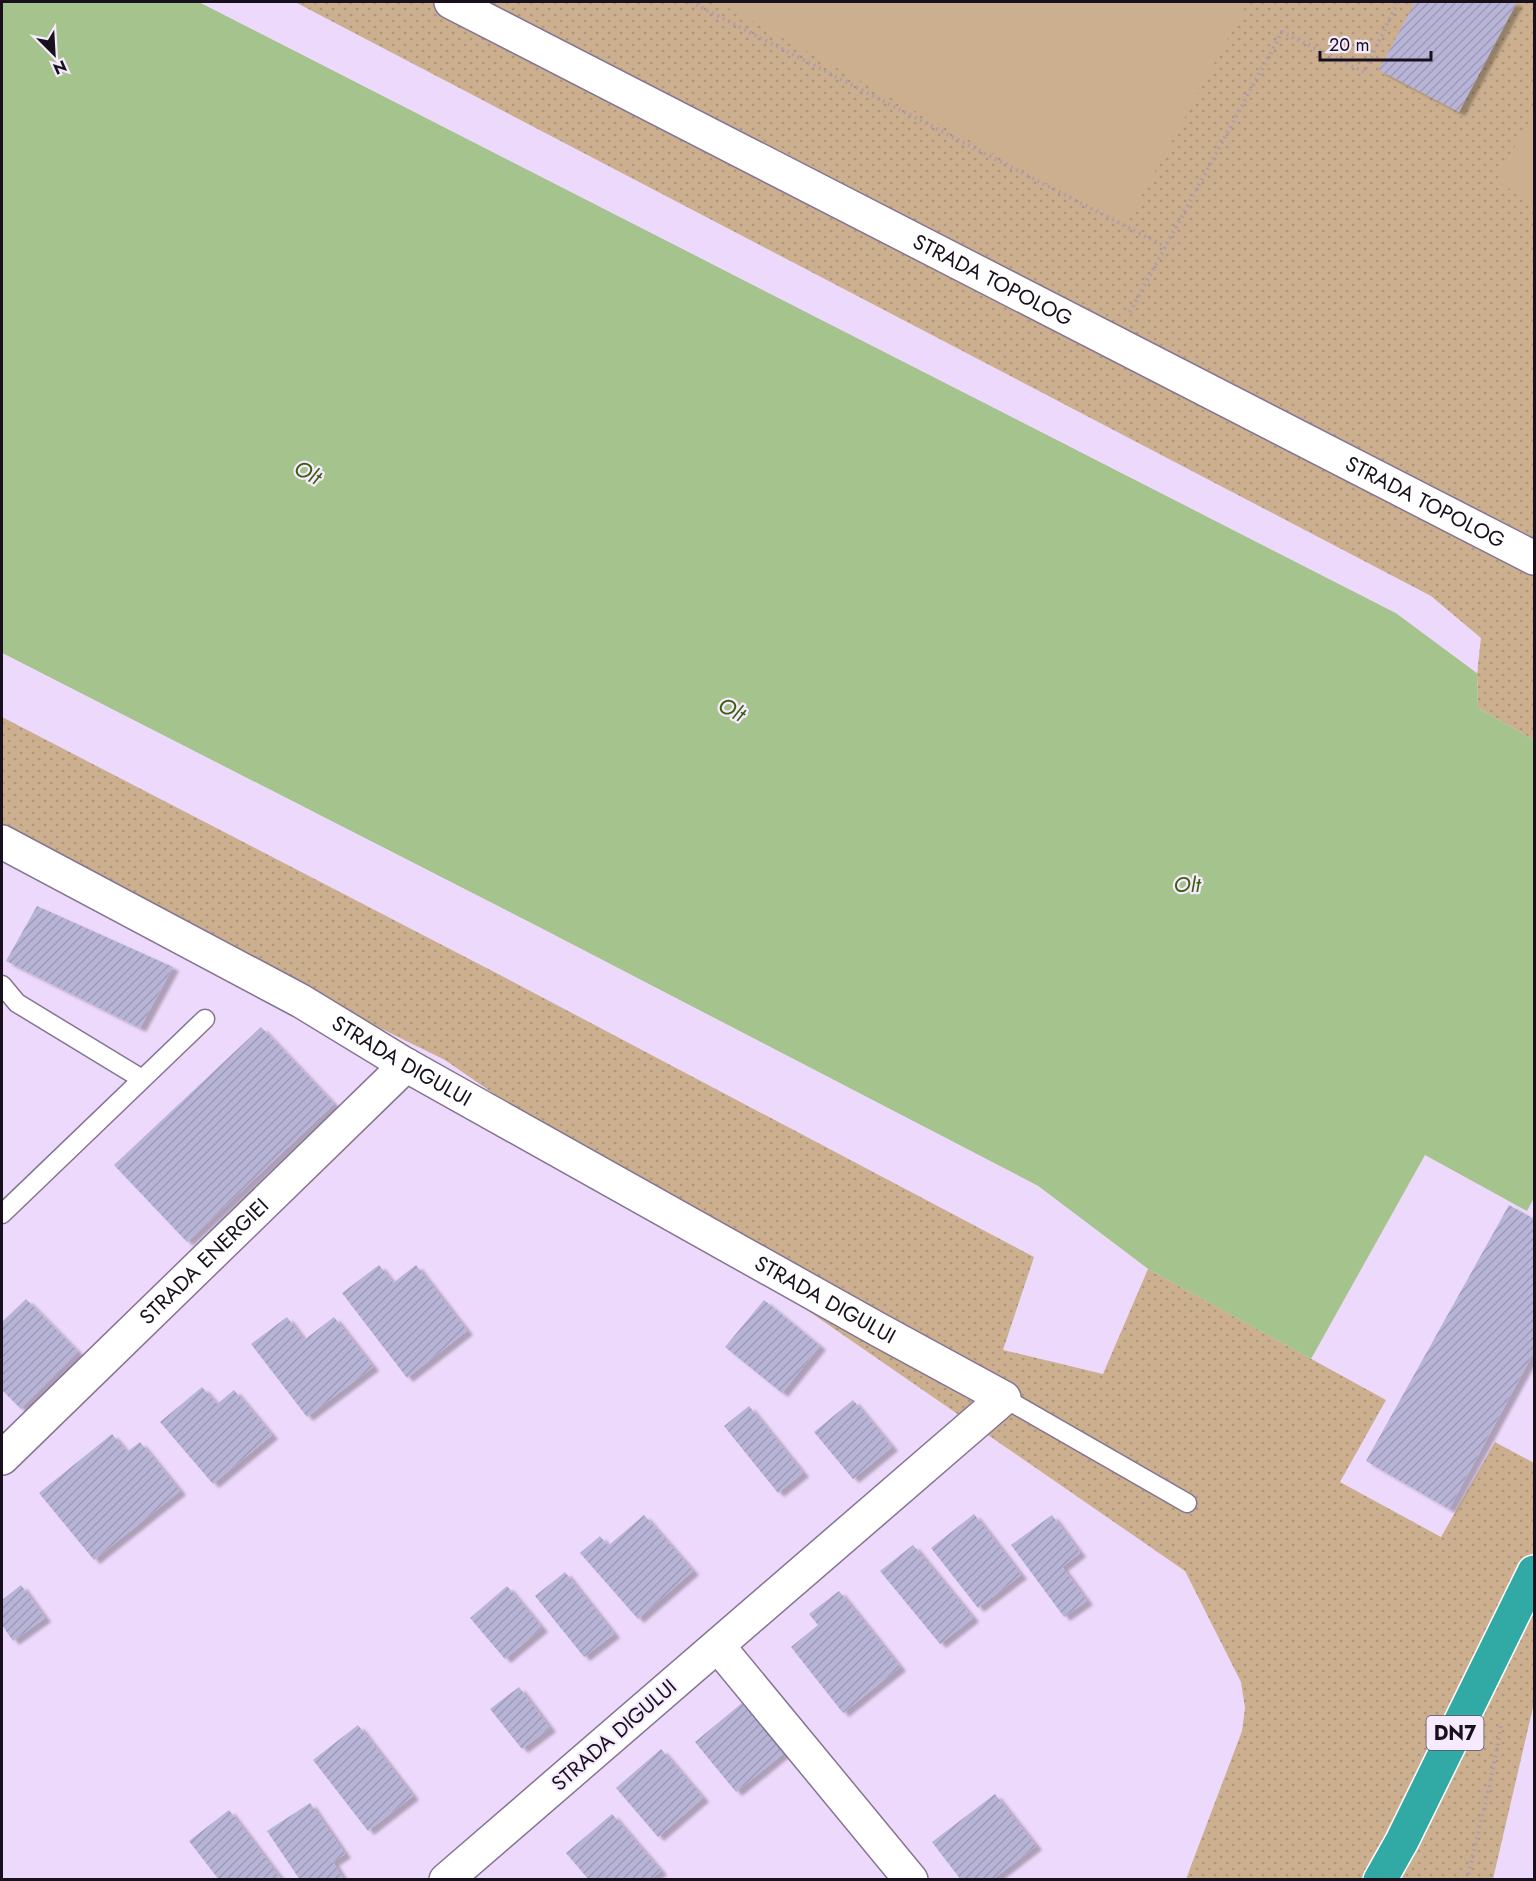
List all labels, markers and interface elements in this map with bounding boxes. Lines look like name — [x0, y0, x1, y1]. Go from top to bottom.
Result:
north arrow — [24, 24, 84, 84]
scale bar — [1320, 24, 1431, 62]
text: 20 m — [1329, 32, 1369, 58]
text: N — [49, 54, 70, 80]
street label: STRADA TOPOLOG — [908, 227, 1078, 334]
street label: STRADA TOPOLOG — [1340, 449, 1510, 556]
water label: Olt — [288, 451, 329, 493]
water label: Olt — [712, 688, 753, 730]
water label: Olt — [1174, 868, 1202, 900]
street label: STRADA DIGULUI — [326, 1008, 477, 1114]
street label: STRADA ENERGIEI — [133, 1191, 276, 1331]
street label: STRADA DIGULUI — [749, 1248, 901, 1351]
street label: STRADA DIGULUI — [545, 1672, 683, 1798]
road number: DN7 — [1426, 1716, 1484, 1750]

